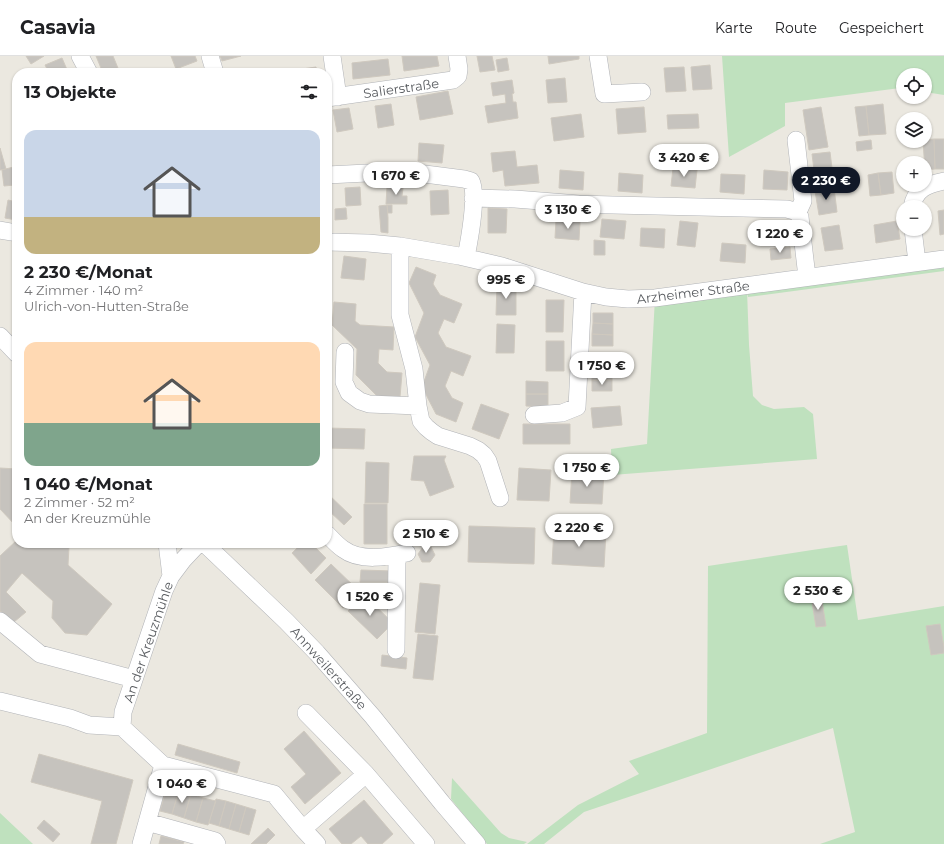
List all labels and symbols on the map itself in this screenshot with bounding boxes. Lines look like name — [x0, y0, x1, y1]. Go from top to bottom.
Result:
street label: Salierstraße — [362, 75, 440, 101]
pin: 3 420 € — [647, 144, 721, 178]
pin: 1 670 € — [359, 162, 433, 196]
pin: 2 230 € — [789, 167, 863, 201]
pin: 3 130 € — [531, 196, 605, 230]
pin: 1 220 € — [743, 220, 817, 254]
pin: 995 € — [478, 266, 534, 300]
street label: Arzheimer Straße — [636, 277, 751, 307]
pin: 1 750 € — [565, 352, 639, 386]
pin: 1 750 € — [550, 454, 624, 488]
pin: 2 220 € — [542, 514, 616, 548]
pin: 2 510 € — [389, 520, 463, 554]
pin: 2 530 € — [781, 577, 855, 611]
street label: An der Kreuzmühle — [120, 579, 176, 705]
pin: 1 520 € — [333, 583, 407, 617]
street label: Annweilerstraße — [287, 623, 371, 713]
pin: 1 040 € — [145, 770, 219, 804]

